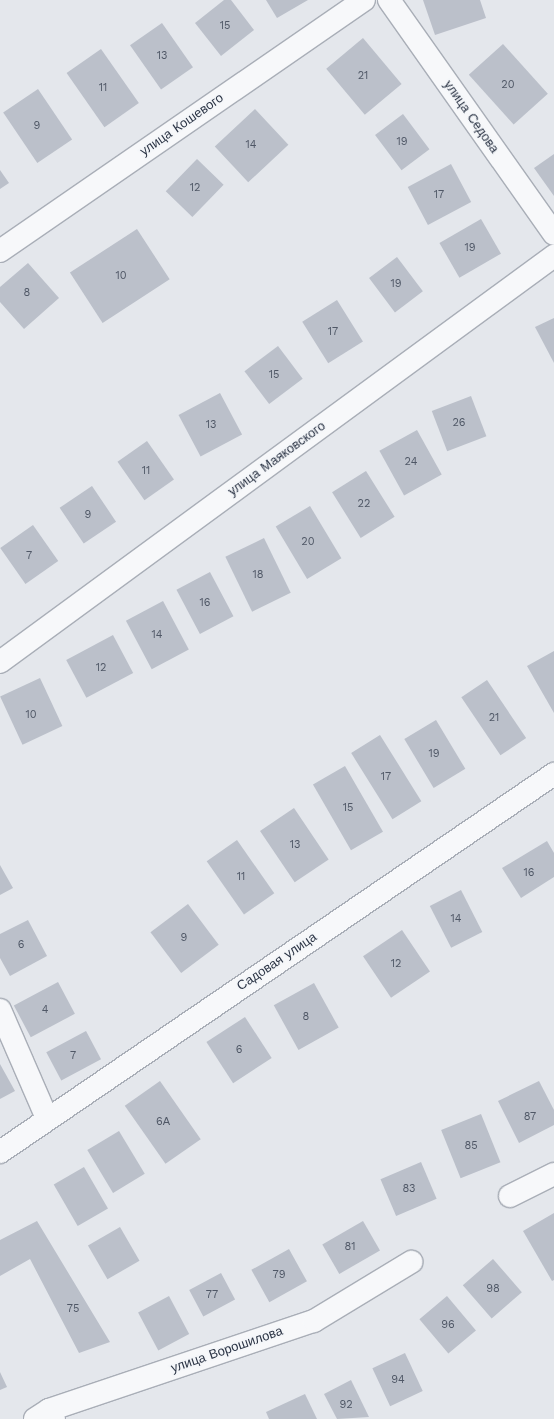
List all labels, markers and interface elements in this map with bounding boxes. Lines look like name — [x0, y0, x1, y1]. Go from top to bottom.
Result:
house number: 15 — [220, 19, 230, 33]
house number: 13 — [157, 49, 167, 63]
house number: 21 — [358, 69, 368, 83]
street label: улица Седова — [440, 78, 502, 156]
house number: 20 — [501, 78, 515, 92]
house number: 11 — [99, 81, 107, 95]
street label: улица Кошевого — [137, 90, 227, 160]
house number: 9 — [34, 119, 40, 133]
house number: 19 — [396, 135, 408, 149]
house number: 14 — [245, 138, 257, 152]
house number: 12 — [190, 181, 200, 195]
house number: 17 — [434, 188, 444, 202]
house number: 19 — [464, 241, 476, 255]
house number: 10 — [115, 269, 127, 283]
house number: 19 — [390, 277, 402, 291]
house number: 8 — [24, 286, 30, 300]
house number: 17 — [328, 325, 338, 339]
house number: 15 — [269, 368, 279, 382]
house number: 26 — [452, 416, 466, 430]
house number: 13 — [206, 418, 216, 432]
street label: улица Маяковского — [225, 418, 329, 500]
house number: 24 — [405, 455, 417, 469]
house number: 11 — [142, 464, 150, 478]
house number: 22 — [358, 497, 370, 511]
house number: 9 — [85, 508, 91, 522]
house number: 20 — [301, 535, 315, 549]
house number: 7 — [26, 549, 32, 563]
house number: 18 — [252, 568, 264, 582]
house number: 16 — [200, 596, 210, 610]
house number: 14 — [151, 628, 163, 642]
house number: 12 — [96, 661, 106, 675]
house number: 10 — [25, 708, 37, 722]
house number: 21 — [489, 711, 499, 725]
house number: 19 — [428, 747, 440, 761]
house number: 17 — [381, 770, 391, 784]
house number: 15 — [343, 801, 353, 815]
house number: 13 — [290, 838, 300, 852]
house number: 16 — [524, 866, 534, 880]
house number: 11 — [237, 870, 245, 884]
house number: 14 — [450, 912, 462, 926]
street label: Садовая улица — [234, 930, 320, 994]
house number: 9 — [181, 931, 187, 945]
house number: 6 — [18, 938, 24, 952]
house number: 12 — [391, 957, 401, 971]
house number: 4 — [42, 1003, 48, 1017]
house number: 8 — [303, 1010, 309, 1024]
house number: 6 — [236, 1043, 242, 1057]
house number: 7 — [70, 1049, 76, 1063]
house number: 87 — [524, 1110, 536, 1124]
house number: 6А — [156, 1115, 170, 1129]
house number: 85 — [464, 1139, 478, 1153]
house number: 83 — [403, 1182, 415, 1196]
house number: 81 — [344, 1240, 356, 1254]
house number: 79 — [273, 1268, 285, 1282]
house number: 98 — [486, 1282, 500, 1296]
house number: 77 — [206, 1288, 218, 1302]
house number: 75 — [67, 1302, 79, 1316]
house number: 96 — [441, 1318, 455, 1332]
street label: улица Ворошилова — [169, 1324, 285, 1376]
house number: 94 — [391, 1373, 405, 1387]
house number: 92 — [339, 1398, 353, 1412]

